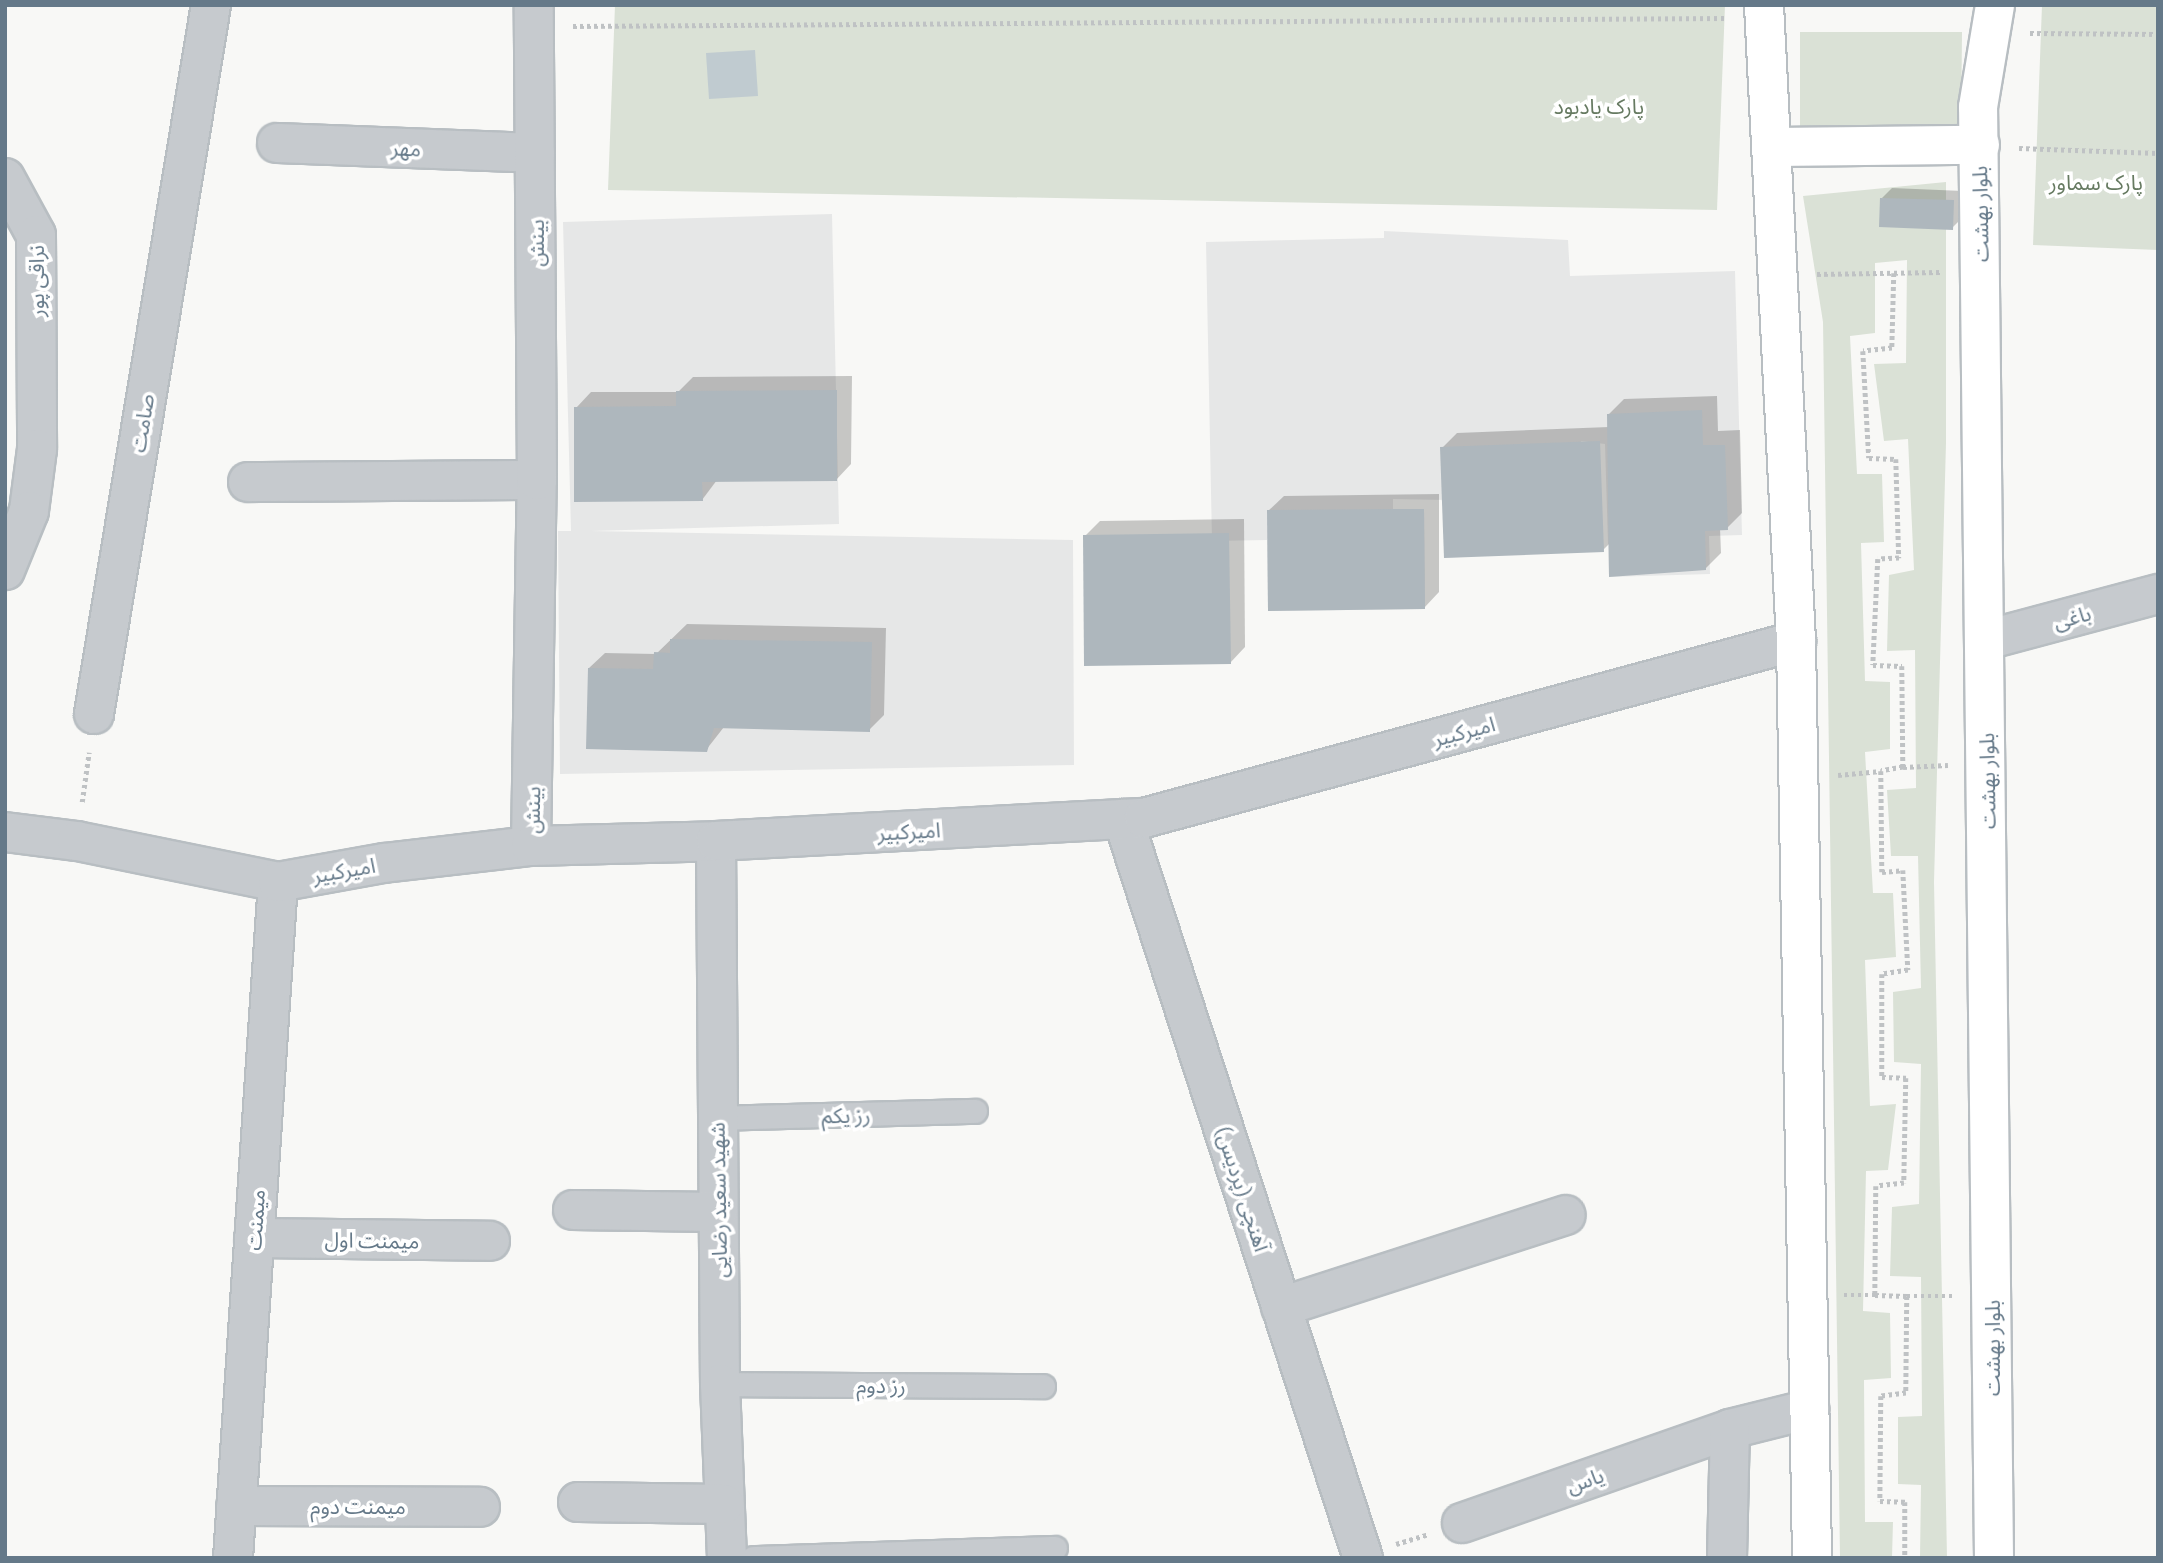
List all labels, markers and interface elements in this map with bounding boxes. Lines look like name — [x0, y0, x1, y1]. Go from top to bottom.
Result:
park label: پارک یادبود — [1554, 93, 1644, 119]
street label: مهر — [391, 135, 421, 161]
street label: بلوار بهشت — [1967, 166, 1993, 262]
park label: پارک سماور — [2049, 169, 2143, 195]
street label: بینش — [523, 219, 549, 267]
street label: نراقی پور — [23, 245, 49, 317]
street label: صامت — [125, 392, 159, 454]
street label: باغی — [2050, 600, 2094, 634]
street label: امیرکبیر — [1430, 711, 1498, 751]
street label: بلوار بهشت — [1974, 733, 2000, 829]
street label: بینش — [519, 786, 545, 834]
street label: امیرکبیر — [877, 817, 941, 845]
street label: امیرکبیر — [311, 852, 377, 888]
street label: رز یکم — [821, 1102, 871, 1128]
street label: شهید سعید رضایی — [704, 1122, 732, 1278]
street label: آهنچی (پردیس) — [1211, 1123, 1275, 1255]
street label: میمنت — [240, 1189, 270, 1251]
street label: میمنت اول — [324, 1227, 420, 1253]
street label: بلوار بهشت — [1979, 1300, 2005, 1396]
street label: رز دوم — [856, 1372, 906, 1398]
street label: یاس — [1563, 1462, 1607, 1498]
street label: میمنت دوم — [310, 1493, 406, 1519]

